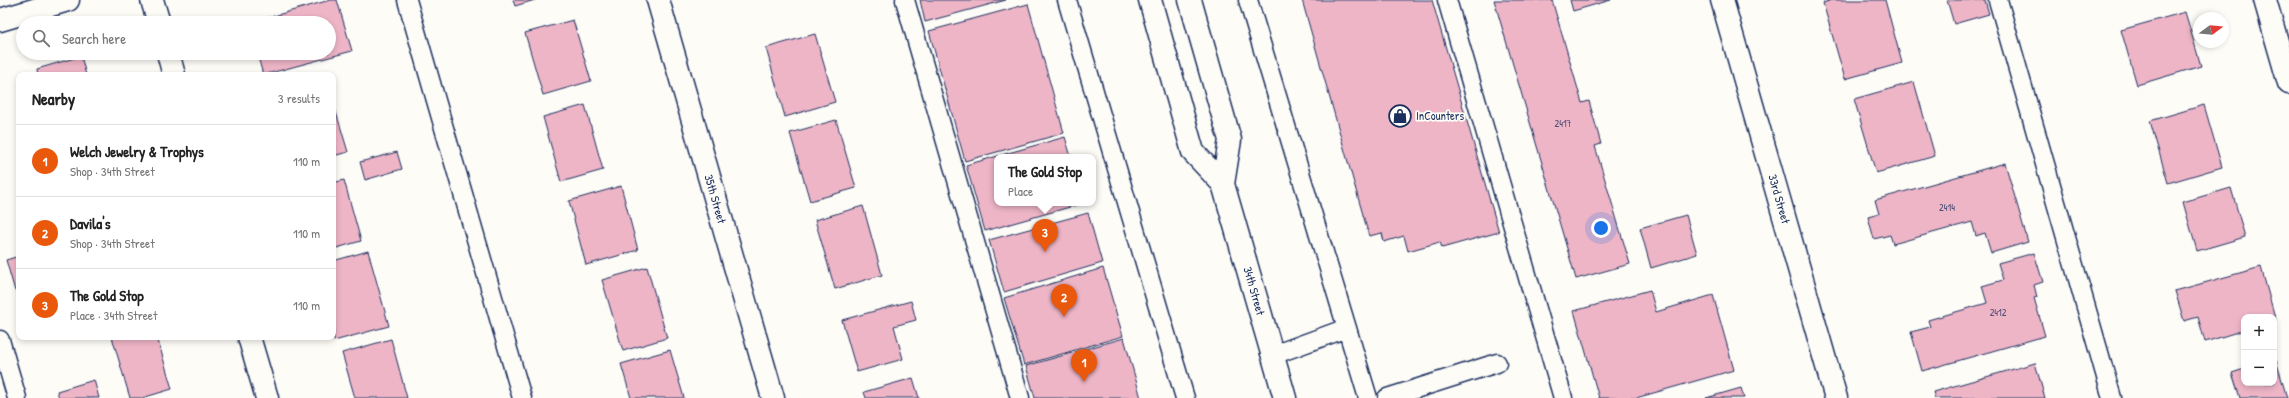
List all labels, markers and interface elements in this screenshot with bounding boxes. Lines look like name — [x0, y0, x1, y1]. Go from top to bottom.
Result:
north arrow — [2193, 12, 2229, 48]
search box — [16, 16, 336, 60]
icon: search — [30, 27, 52, 49]
text: Search here — [62, 28, 126, 49]
text: Nearby — [32, 87, 75, 110]
text: 3 results — [278, 89, 320, 107]
shop icon: InCounters — [1387, 103, 1413, 129]
place label: InCounters — [1416, 107, 1464, 124]
house number: 2417 — [1554, 117, 1572, 130]
text: Welch Jewelry & Trophys — [70, 141, 204, 162]
text: 1 — [43, 152, 47, 170]
text: 110 m — [293, 152, 320, 170]
popup — [994, 154, 1096, 206]
text: The Gold Stop — [1008, 161, 1082, 182]
text: Shop · 34th Street — [70, 162, 155, 180]
street label: 35th Street — [700, 172, 731, 226]
street label: 33rd Street — [1764, 172, 1795, 226]
text: Place — [1008, 182, 1033, 200]
house number: 2414 — [1939, 201, 1955, 214]
text: Davila's — [70, 213, 110, 234]
your location — [1591, 218, 1611, 238]
pin: 3 — [1032, 219, 1058, 252]
text: 2 — [42, 224, 48, 242]
text: 110 m — [293, 224, 320, 242]
text: Shop · 34th Street — [70, 234, 155, 252]
street label: 34th Street — [1239, 265, 1270, 318]
pin: 2 — [1051, 284, 1077, 317]
text: The Gold Stop — [70, 285, 144, 306]
text: 3 — [42, 296, 48, 314]
text: 110 m — [293, 296, 320, 314]
text: Place · 34th Street — [70, 306, 158, 324]
house number: 2412 — [1990, 306, 2007, 319]
map controls — [2241, 314, 2277, 386]
button: + — [2241, 314, 2277, 350]
pin: 1 — [1071, 349, 1097, 382]
button: − — [2241, 350, 2277, 386]

